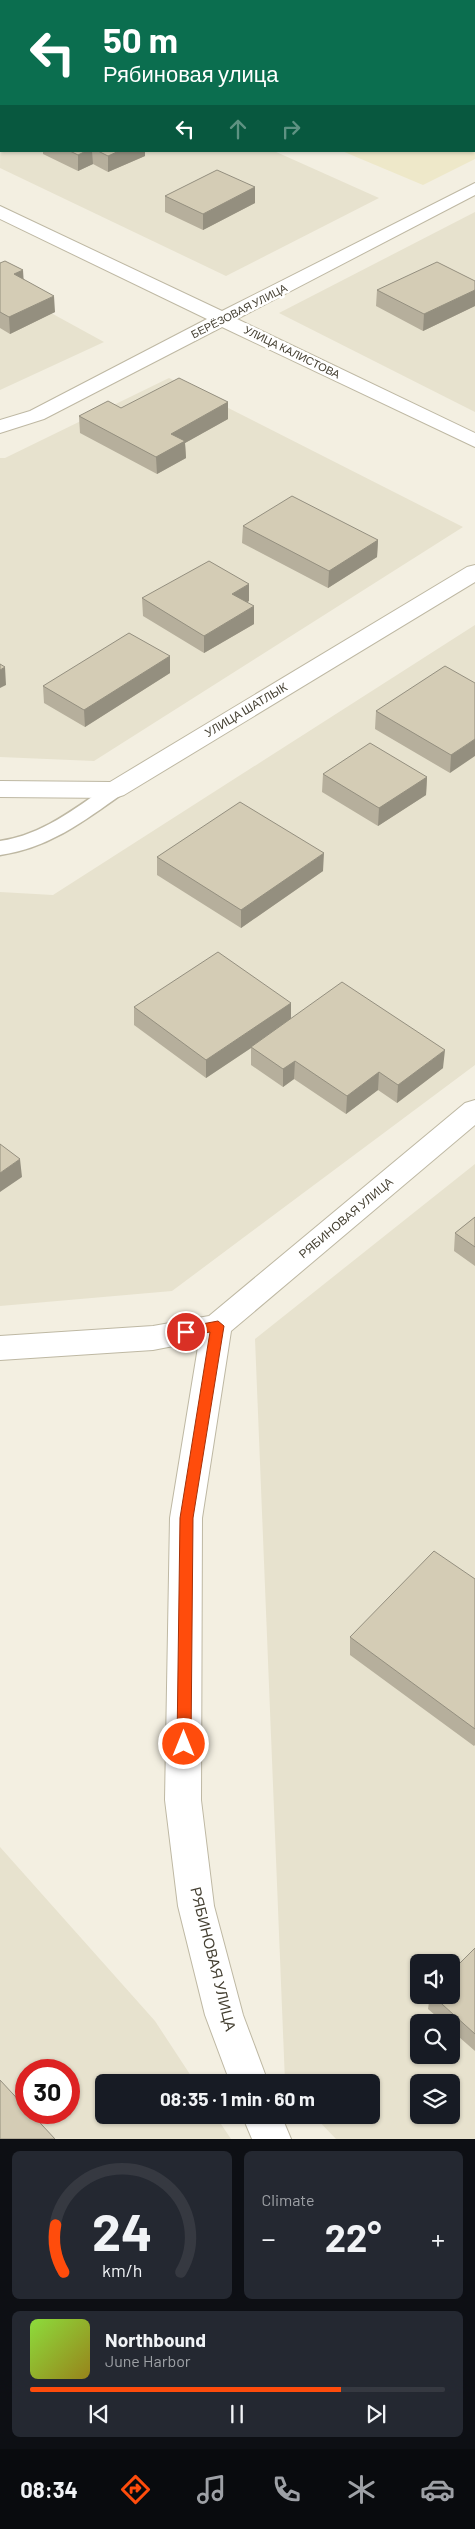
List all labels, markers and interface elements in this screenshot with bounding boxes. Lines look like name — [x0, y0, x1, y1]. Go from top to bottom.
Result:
text: 50 m — [103, 18, 178, 60]
icon: left — [20, 20, 85, 85]
text: Рябиновая улица — [103, 60, 279, 86]
icon: left — [171, 115, 199, 143]
icon: ahead — [224, 115, 252, 143]
icon: right — [277, 115, 305, 143]
street label: БЕРЁЗОВАЯ УЛИЦА — [189, 280, 290, 340]
street label: УЛИЦА КАЛИСТОВА — [242, 323, 343, 381]
street label: УЛИЦА ШАТЛЫК — [202, 679, 290, 740]
street label: РЯБИНОВАЯ УЛИЦА — [296, 1174, 396, 1261]
pin — [165, 1311, 207, 1353]
icon: arrive — [172, 1318, 200, 1346]
position arrow — [157, 1717, 209, 1769]
street label: РЯБИНОВАЯ УЛИЦА — [187, 1885, 241, 2033]
map controls — [410, 1954, 460, 2124]
button: sound — [410, 1954, 460, 2004]
button: search — [410, 2014, 460, 2064]
speed limit sign: 30 — [15, 2059, 80, 2124]
button: layers — [410, 2074, 460, 2124]
text: 08:35 · 1 min · 60 m — [160, 2087, 315, 2110]
text: Climate — [262, 2190, 314, 2209]
text: 24 — [91, 2199, 152, 2261]
text: 22° — [325, 2214, 382, 2260]
text: − — [262, 2221, 276, 2255]
text: + — [431, 2221, 445, 2255]
text: km/h — [102, 2259, 142, 2281]
text: Northbound — [105, 2328, 206, 2351]
text: June Harbor — [105, 2351, 191, 2370]
icon: previous — [85, 2400, 113, 2428]
icon: pause — [223, 2400, 251, 2428]
icon: next — [362, 2400, 390, 2428]
icon: directions — [118, 2472, 153, 2507]
icon: music — [194, 2472, 229, 2507]
icon: phone — [269, 2472, 304, 2507]
icon: climate — [344, 2472, 379, 2507]
icon: car — [420, 2472, 455, 2507]
text: 08:34 — [20, 2476, 78, 2502]

